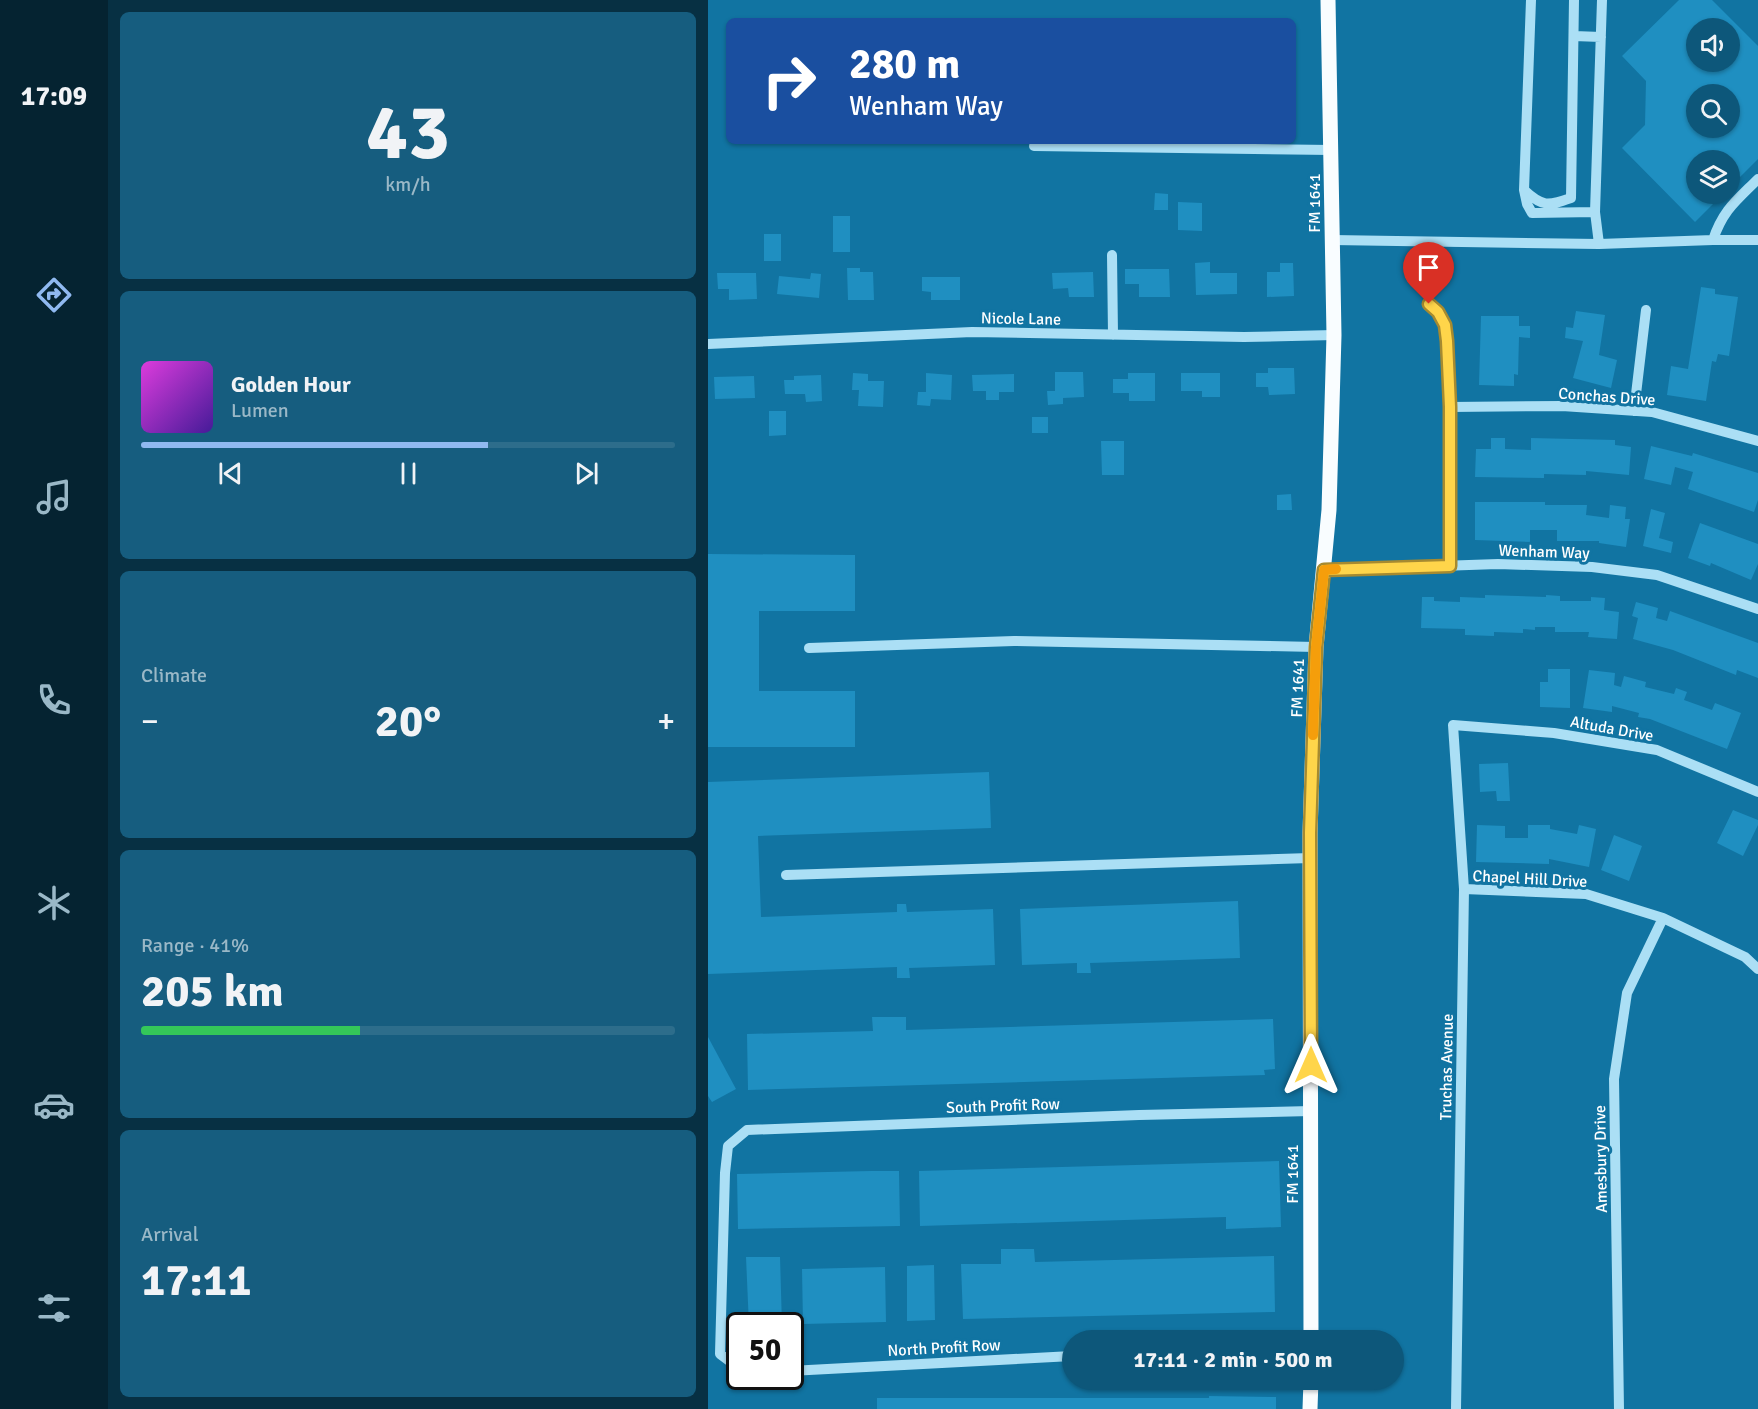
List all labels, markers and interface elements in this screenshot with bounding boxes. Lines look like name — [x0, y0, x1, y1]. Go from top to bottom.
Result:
map controls — [1686, 18, 1740, 204]
button: sound — [1686, 18, 1740, 72]
text: 280 m — [849, 39, 960, 90]
icon: right — [750, 42, 828, 120]
text: 17:09 — [21, 80, 87, 113]
button: search — [1686, 84, 1740, 138]
text: 43 — [366, 85, 450, 181]
text: Wenham Way — [849, 90, 1003, 123]
button: layers — [1686, 150, 1740, 204]
text: km/h — [385, 172, 431, 197]
street label: FM 1641 — [1305, 173, 1325, 233]
pin — [1403, 242, 1454, 304]
icon: arrive — [1412, 251, 1445, 284]
icon: directions — [33, 274, 75, 316]
street label: Nicole Lane — [981, 308, 1061, 330]
text: Golden Hour — [231, 371, 351, 398]
street label: Conchas Drive — [1558, 384, 1656, 410]
text: Lumen — [231, 398, 289, 423]
icon: previous — [214, 457, 247, 490]
icon: pause — [392, 457, 425, 490]
icon: next — [570, 457, 603, 490]
icon: music — [33, 476, 75, 518]
street label: Wenham Way — [1498, 540, 1590, 564]
street label: FM 1641 — [1287, 658, 1309, 718]
text: Climate — [141, 663, 207, 688]
icon: phone — [33, 679, 75, 721]
text: 20° — [375, 694, 441, 749]
text: − — [141, 701, 159, 742]
text: + — [657, 701, 675, 742]
street label: Altuda Drive — [1569, 712, 1655, 746]
street label: Chapel Hill Drive — [1472, 866, 1588, 892]
icon: climate — [33, 882, 75, 924]
text: Range · 41% — [141, 933, 249, 958]
text: 205 km — [141, 964, 284, 1019]
street label: Truchas Avenue — [1436, 1014, 1458, 1121]
position arrow — [1279, 1033, 1343, 1097]
icon: car — [33, 1084, 75, 1126]
street label: South Profit Row — [946, 1094, 1061, 1118]
street label: Amesbury Drive — [1590, 1105, 1612, 1213]
street label: FM 1641 — [1283, 1144, 1303, 1204]
text: Arrival — [141, 1222, 199, 1247]
text: 17:11 — [141, 1253, 251, 1308]
icon: filters — [33, 1287, 75, 1329]
speed limit sign: 50 — [726, 1312, 804, 1390]
street label: North Profit Row — [887, 1335, 1002, 1361]
text: 17:11 · 2 min · 500 m — [1133, 1346, 1333, 1373]

